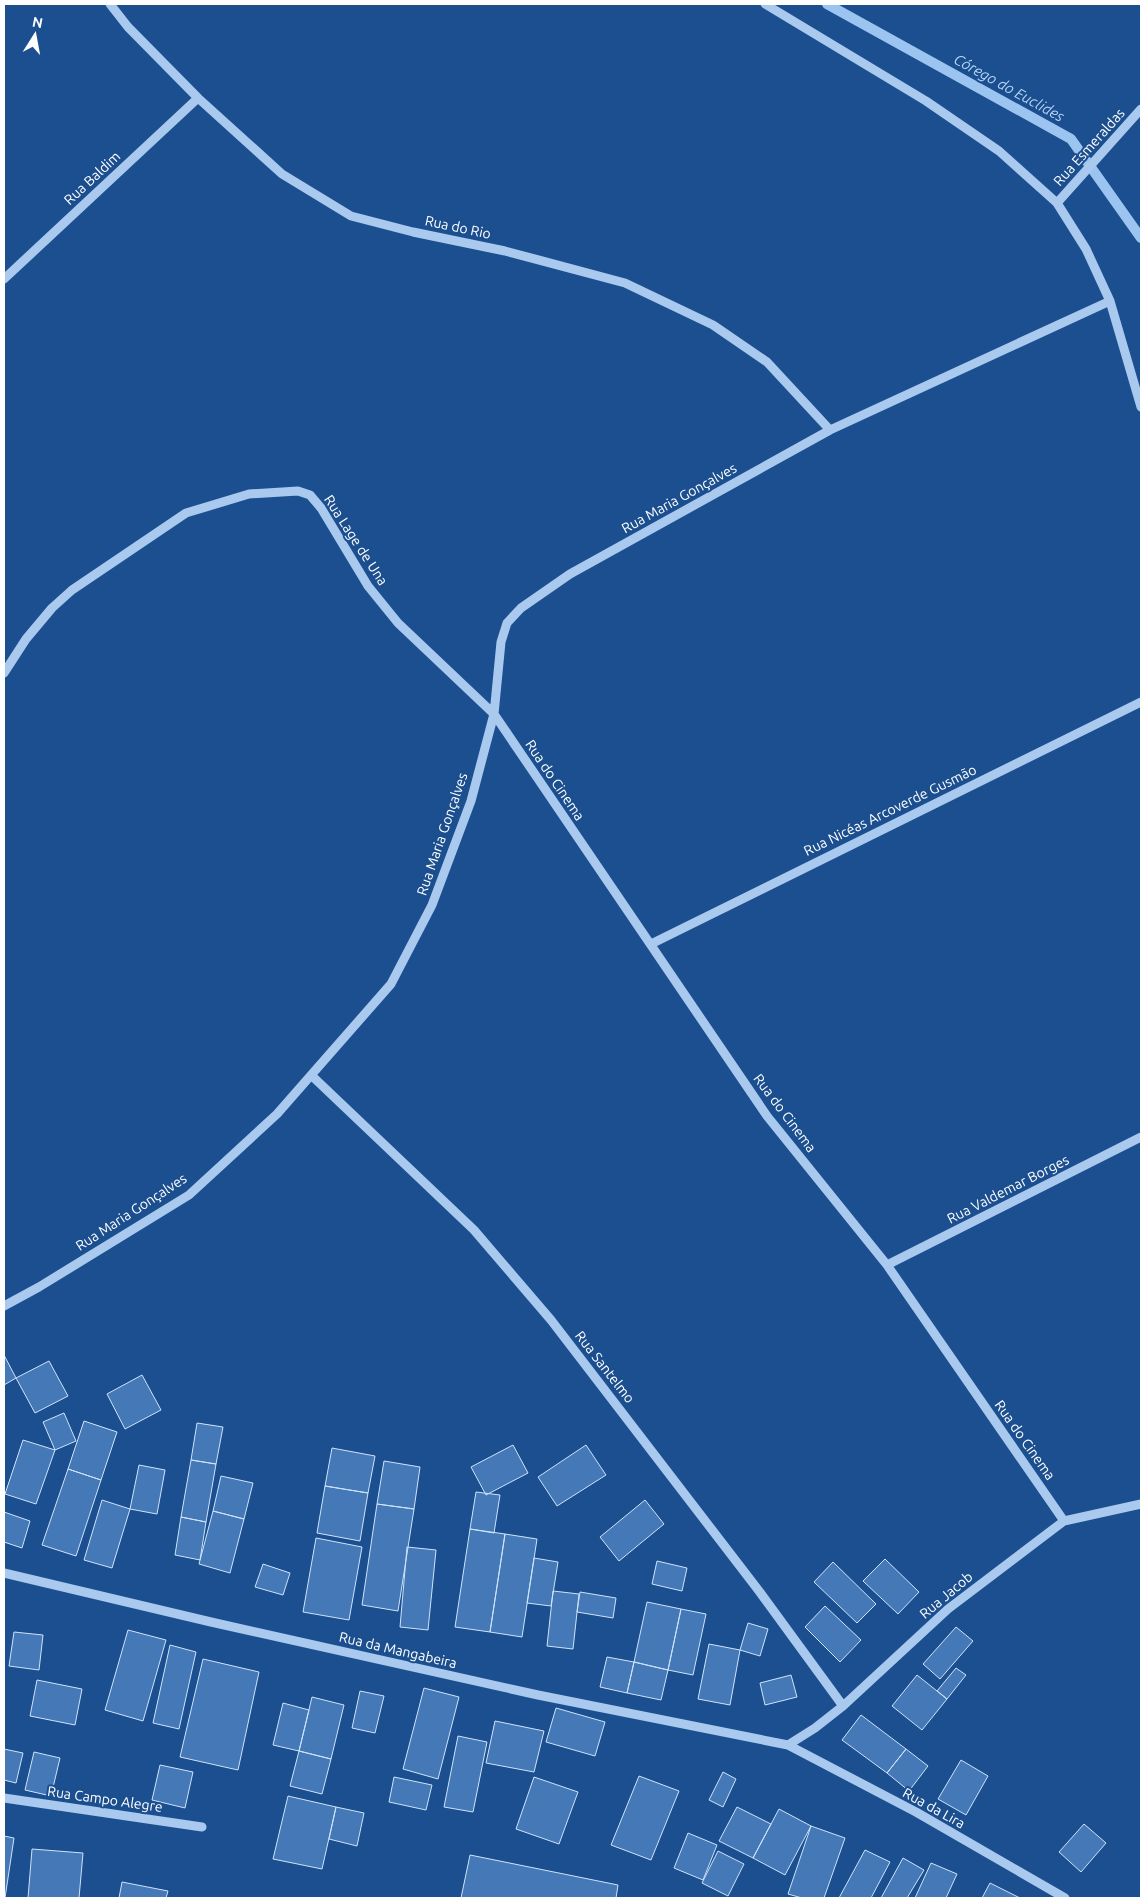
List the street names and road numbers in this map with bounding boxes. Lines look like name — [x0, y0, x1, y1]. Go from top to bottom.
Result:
street label: Rua Esmeraldas — [1050, 105, 1128, 189]
street label: Rua Baldim — [61, 148, 123, 208]
street label: Rua do Rio — [424, 212, 492, 242]
street label: Rua Maria Gonçalves — [619, 460, 739, 536]
street label: Rua Lage de Una — [321, 492, 391, 588]
street label: Rua do Cinema — [522, 737, 588, 823]
street label: Rua Nicéas Arcoverde Gusmão — [801, 761, 979, 859]
street label: Rua Maria Gonçalves — [413, 770, 471, 898]
street label: Rua do Cinema — [750, 1071, 820, 1155]
street label: Rua Valdemar Borges — [944, 1151, 1072, 1227]
street label: Rua Maria Gonçalves — [73, 1170, 189, 1254]
street label: Rua Santelmo — [572, 1328, 638, 1406]
street label: Rua do Cinema — [992, 1397, 1058, 1483]
street label: Rua Jacob — [916, 1568, 976, 1622]
street label: Rua da Mangabeira — [338, 1629, 458, 1671]
street label: Rua Campo Alegre — [46, 1783, 164, 1815]
street label: Rua da Lira — [900, 1784, 968, 1832]

